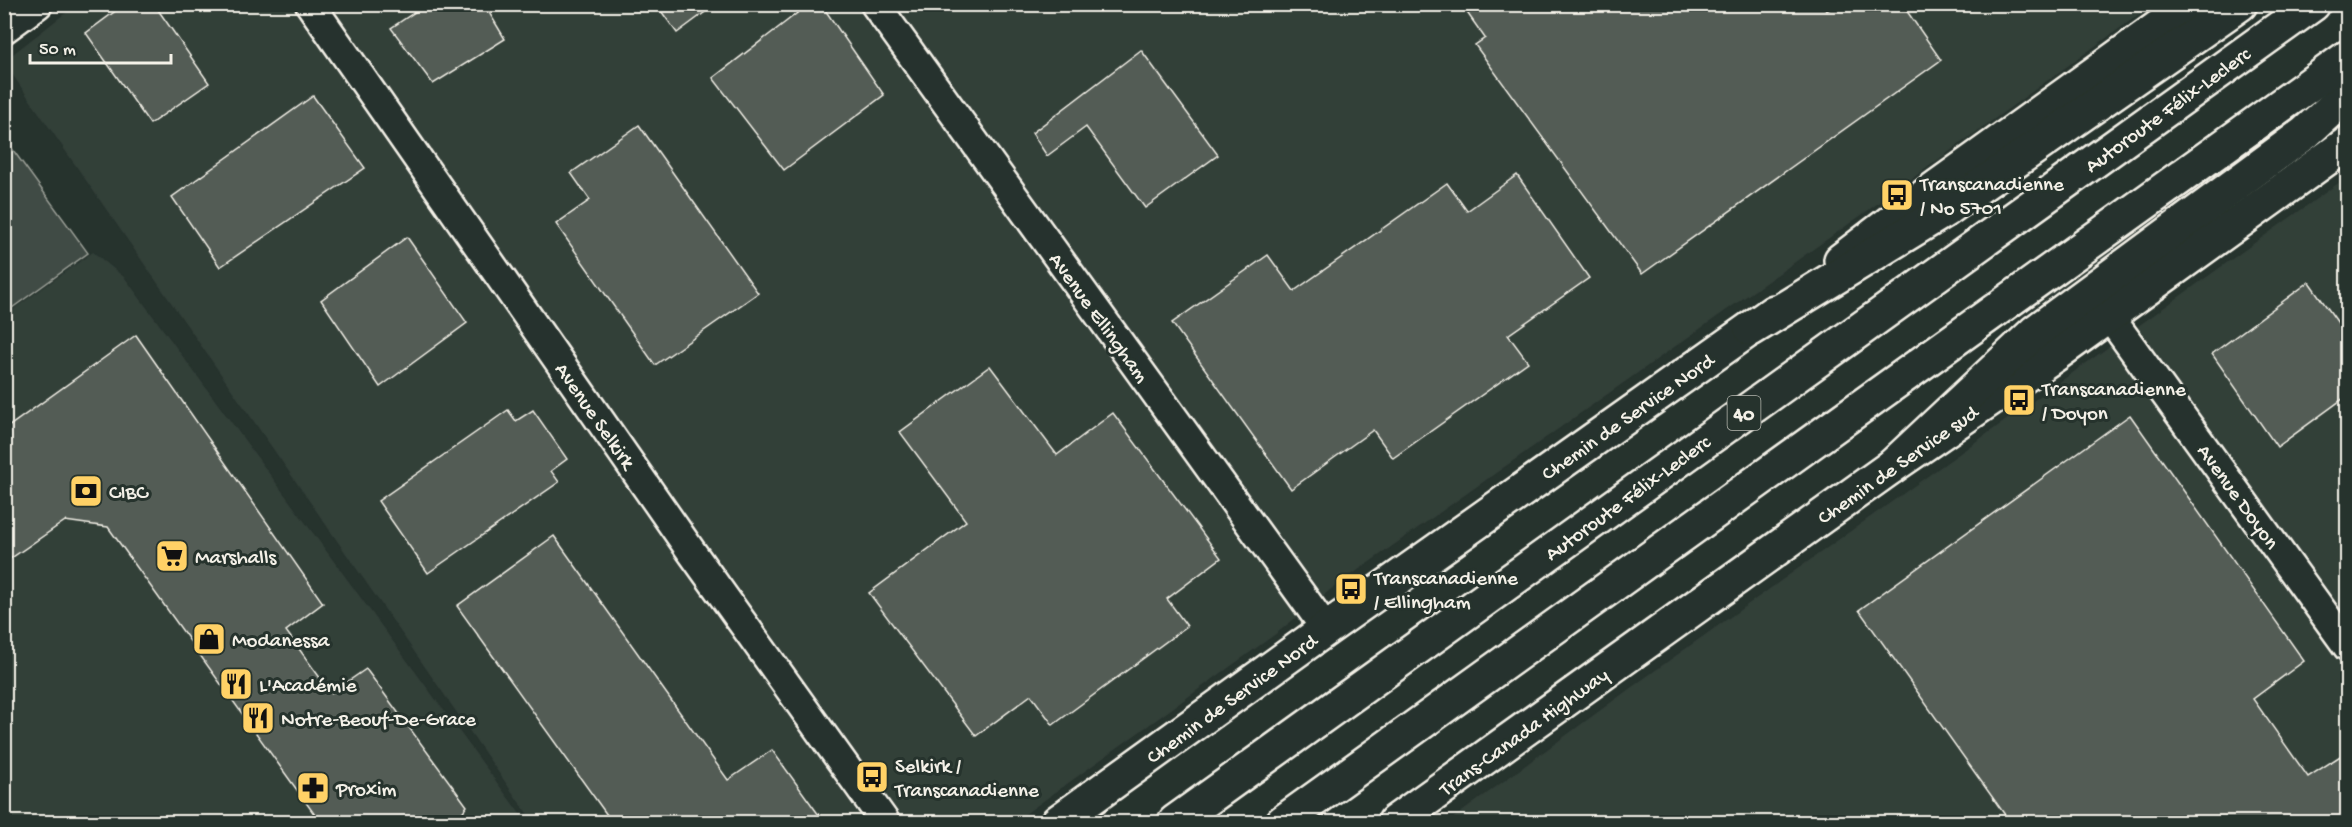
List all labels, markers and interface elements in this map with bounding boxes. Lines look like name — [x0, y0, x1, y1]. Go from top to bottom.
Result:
scale bar — [30, 27, 171, 65]
text: 50 m — [39, 40, 76, 61]
street label: Autoroute Félix-Leclerc — [2081, 43, 2257, 180]
place label: Transcanadienne / No 5701 — [1919, 174, 2065, 223]
bus stop icon: Transcanadienne / No 5701 — [1879, 177, 1915, 213]
street label: Avenue Ellingham — [1042, 249, 1153, 389]
street label: Chemin de Service Nord — [1538, 349, 1722, 488]
street label: Avenue Selkirk — [547, 359, 640, 477]
place label: Transcanadienne / Doyon — [2041, 379, 2187, 428]
bus stop icon: Transcanadienne / Doyon — [2001, 382, 2037, 418]
road number: 40 — [1728, 396, 1760, 430]
street label: Chemin de Service sud — [1814, 401, 1986, 532]
street label: Autoroute Félix-Leclerc — [1541, 431, 1717, 568]
street label: Avenue Doyon — [2190, 441, 2283, 556]
bank icon: CIBC — [68, 473, 104, 509]
place label: CIBC — [109, 482, 149, 507]
supermarket icon: Marshalls — [154, 538, 190, 574]
place label: Marshalls — [195, 547, 278, 572]
place label: Transcanadienne / Ellingham — [1373, 568, 1519, 617]
bus stop icon: Transcanadienne / Ellingham — [1333, 571, 1369, 607]
shop icon: Modanessa — [191, 621, 227, 657]
street label: Chemin de Service Nord — [1143, 629, 1325, 771]
place label: Modanessa — [232, 630, 331, 655]
street label: Trans-Canada Highway — [1435, 664, 1615, 804]
restaurant icon: L'Académie — [218, 666, 254, 702]
place label: L'Académie — [259, 675, 358, 700]
restaurant icon: Notre-Beouf-De-Grace — [240, 700, 276, 736]
place label: Notre-Beouf-De-Grace — [281, 709, 477, 734]
place label: Selkirk / Transcanadienne — [894, 756, 1040, 805]
bus stop icon: Selkirk / Transcanadienne — [854, 759, 890, 795]
pharmacy icon: Proxim — [295, 770, 331, 806]
place label: Proxim — [335, 779, 397, 804]

